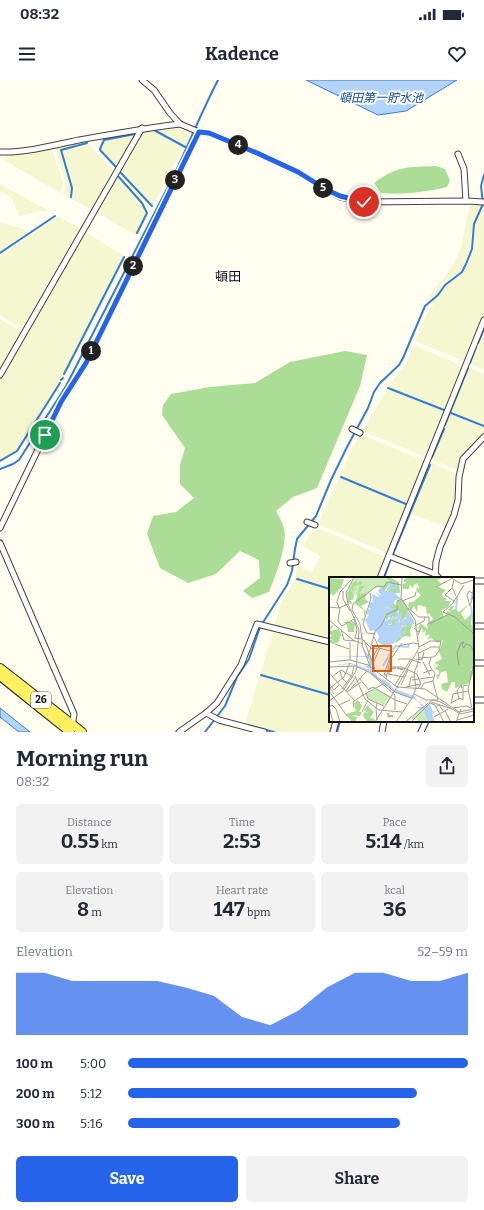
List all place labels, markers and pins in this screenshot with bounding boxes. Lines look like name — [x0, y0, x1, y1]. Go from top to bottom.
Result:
pin: 4 — [228, 135, 248, 155]
pin: 3 — [165, 170, 185, 190]
pin: 5 — [313, 178, 333, 198]
pin — [347, 185, 381, 219]
pin: 2 — [123, 256, 143, 276]
pin: 1 — [81, 341, 101, 361]
pin — [28, 418, 62, 452]

